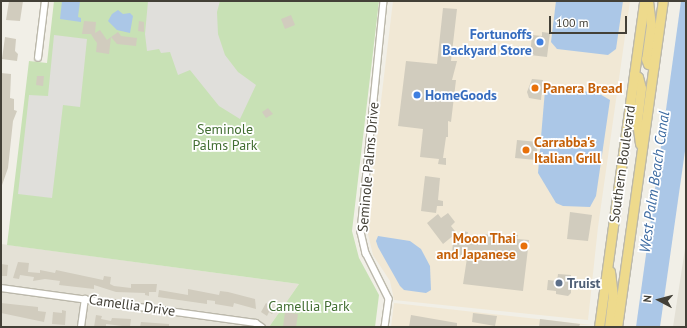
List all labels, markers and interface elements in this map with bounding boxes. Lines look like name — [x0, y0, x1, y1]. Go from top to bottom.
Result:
scale bar — [551, 8, 629, 34]
text: 100 m — [556, 15, 589, 30]
place label: Fortunoffs Backyard Store — [442, 26, 532, 58]
marker: Fortunoffs Backyard Store — [535, 37, 545, 47]
place label: Panera Bread — [543, 80, 622, 96]
marker: Panera Bread — [530, 83, 540, 93]
place label: HomeGoods — [425, 87, 497, 103]
marker: HomeGoods — [412, 90, 422, 100]
street label: Seminole Palms Drive — [354, 101, 382, 233]
street label: Southern Boulevard — [605, 104, 639, 224]
water label: West Palm Beach Canal — [635, 110, 673, 254]
park label: Seminole Palms Park — [192, 121, 258, 154]
place label: Carrabba's Italian Grill — [534, 134, 601, 166]
marker: Carrabba's Italian Grill — [521, 145, 531, 155]
place label: Moon Thai and Japanese — [436, 230, 516, 262]
marker: Moon Thai and Japanese — [519, 241, 529, 251]
place label: Truist — [567, 275, 600, 291]
marker: Truist — [554, 278, 564, 288]
north arrow — [639, 280, 679, 320]
street label: Camellia Drive — [88, 291, 176, 319]
text: N — [640, 294, 654, 303]
park label: Camellia Park — [268, 298, 350, 314]

